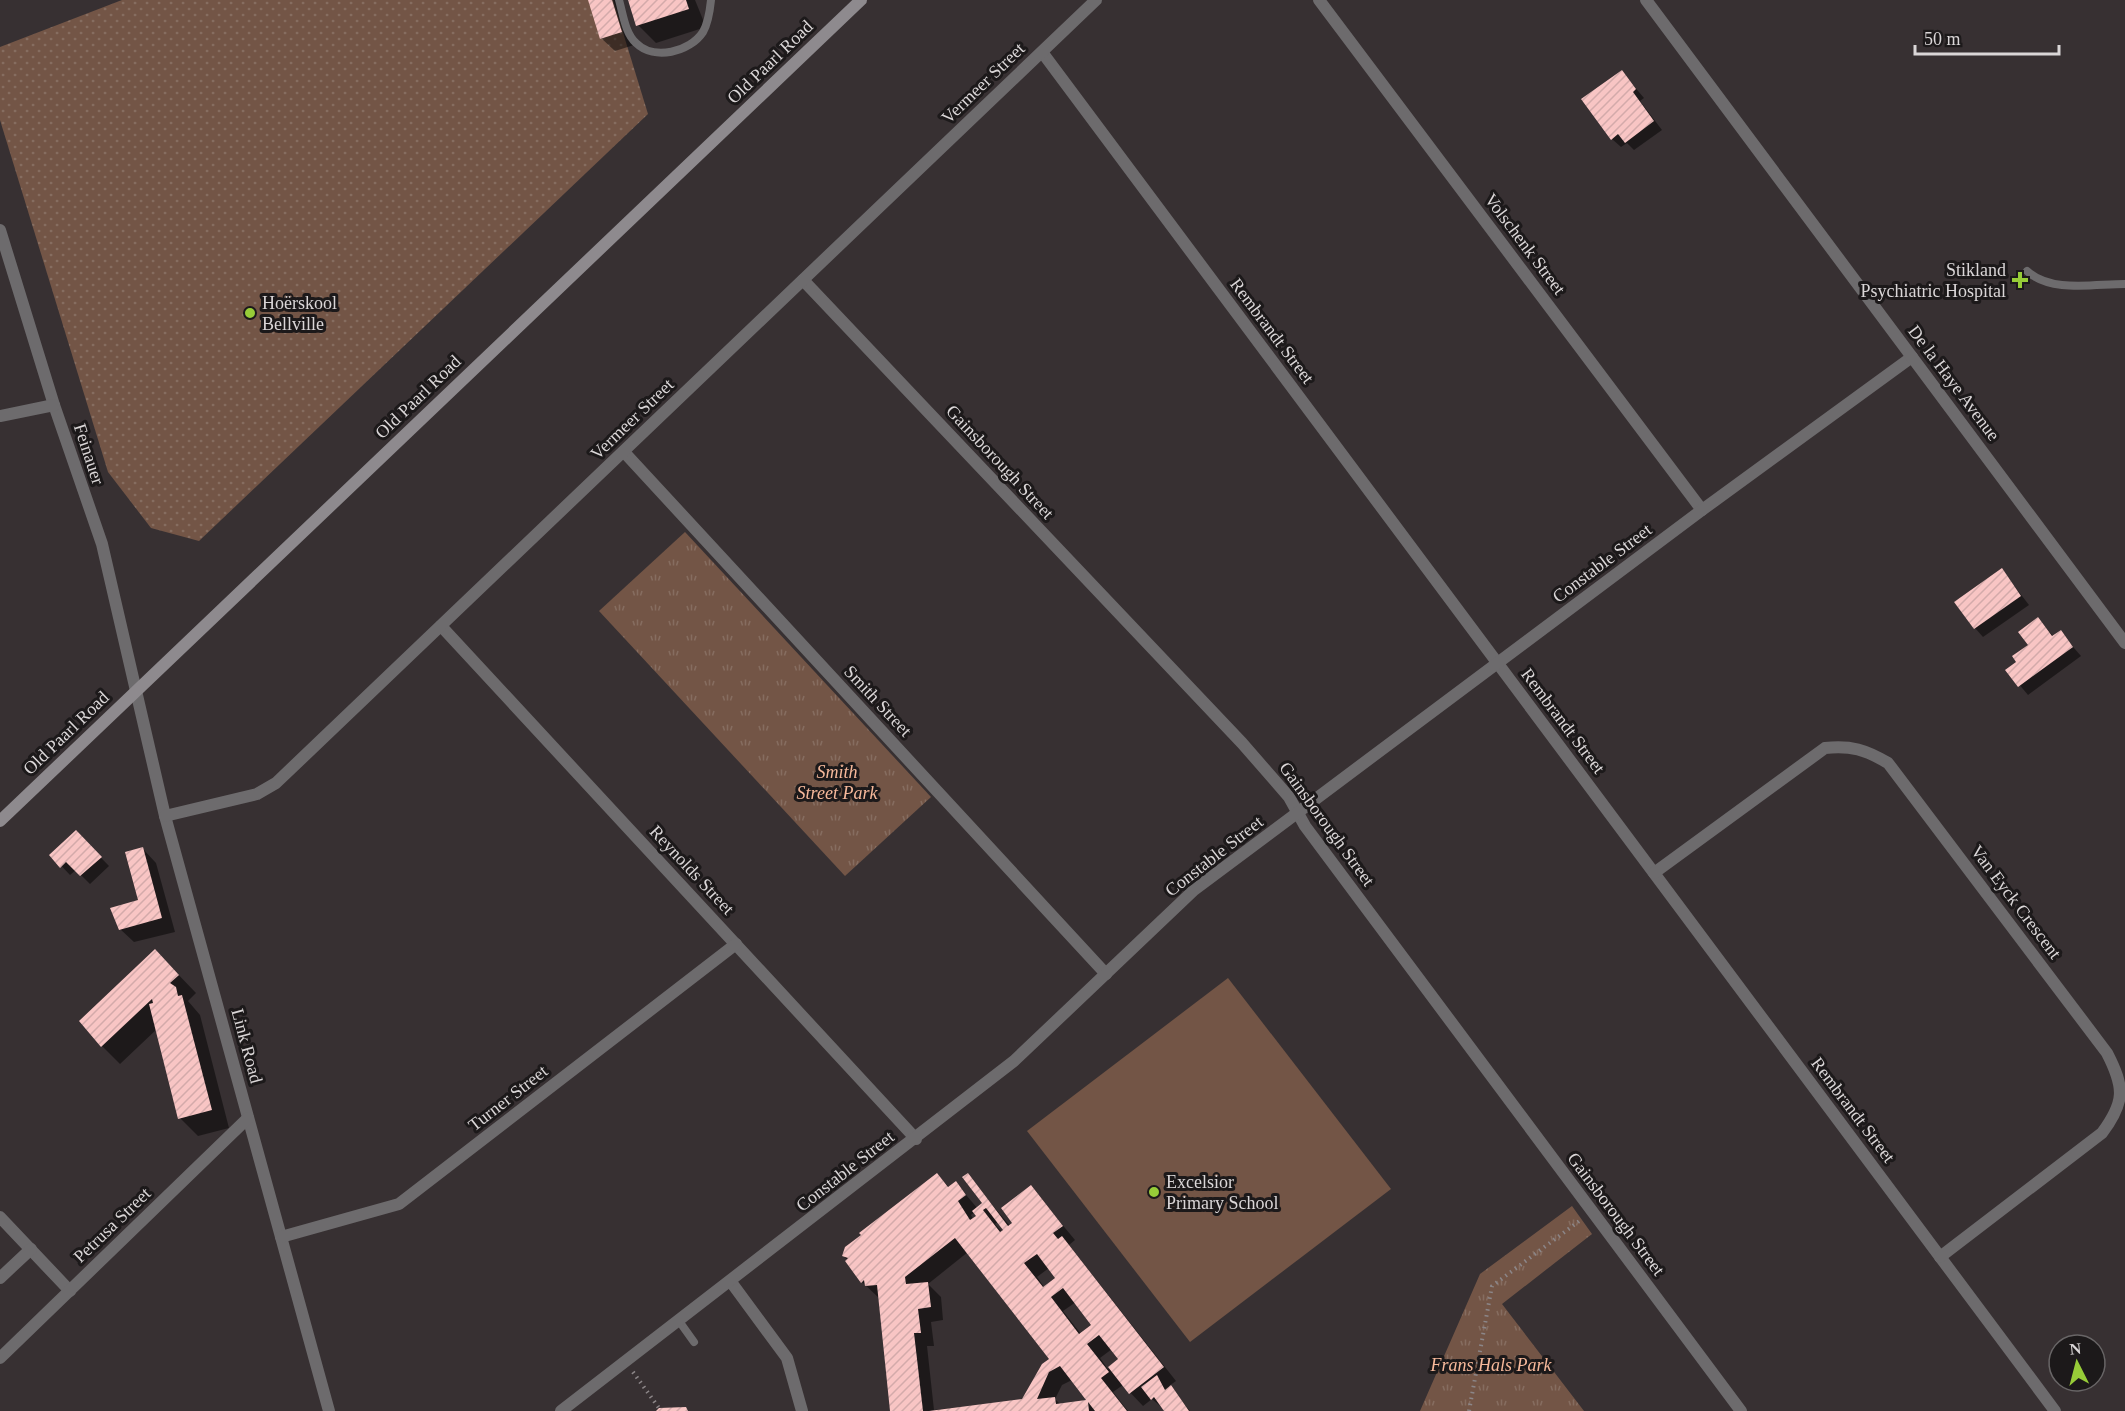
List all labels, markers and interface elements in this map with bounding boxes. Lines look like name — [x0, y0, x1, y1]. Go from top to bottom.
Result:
street label: Old Paarl Road — [723, 16, 817, 108]
scale bar — [1915, 18, 2059, 56]
text: 50 m — [1924, 29, 1961, 49]
street label: Vermeer Street — [937, 38, 1029, 128]
street label: Volschenk Street — [1481, 190, 1569, 298]
place label: Stikland Psychiatric Hospital — [1861, 260, 2006, 301]
marker: Stikland Psychiatric Hospital — [2011, 271, 2029, 289]
street label: Rembrandt Street — [1226, 274, 1318, 388]
place label: Hoërskool Bellville — [262, 293, 337, 334]
marker: Hoërskool Bellville — [243, 306, 257, 320]
street label: De la Haye Avenue — [1904, 321, 2004, 445]
street label: Old Paarl Road — [371, 351, 465, 443]
street label: Vermeer Street — [586, 374, 678, 464]
street label: Gainsborough Street — [942, 401, 1058, 523]
street label: Feinauer — [70, 421, 108, 487]
street label: Constable Street — [1549, 519, 1655, 607]
street label: Smith Street — [840, 661, 916, 741]
street label: Rembrandt Street — [1517, 664, 1609, 778]
street label: Old Paarl Road — [19, 687, 113, 779]
street label: Gainsborough Street — [1275, 758, 1379, 890]
park label: Smith Street Park — [797, 762, 878, 803]
street label: Constable Street — [1161, 812, 1267, 900]
street label: Reynolds Street — [646, 821, 738, 919]
street label: Van Eyck Crescent — [1967, 841, 2065, 963]
street label: Link Road — [227, 1006, 267, 1086]
street label: Rembrandt Street — [1807, 1053, 1899, 1167]
street label: Turner Street — [464, 1061, 552, 1135]
street label: Constable Street — [792, 1127, 898, 1215]
street label: Gainsborough Street — [1563, 1149, 1669, 1279]
place label: Excelsior Primary School — [1166, 1172, 1279, 1213]
street label: Petrusa Street — [69, 1183, 155, 1267]
marker: Excelsior Primary School — [1147, 1185, 1161, 1199]
north arrow — [2047, 1333, 2107, 1393]
text: N — [2069, 1339, 2083, 1358]
park label: Frans Hals Park — [1430, 1355, 1553, 1375]

